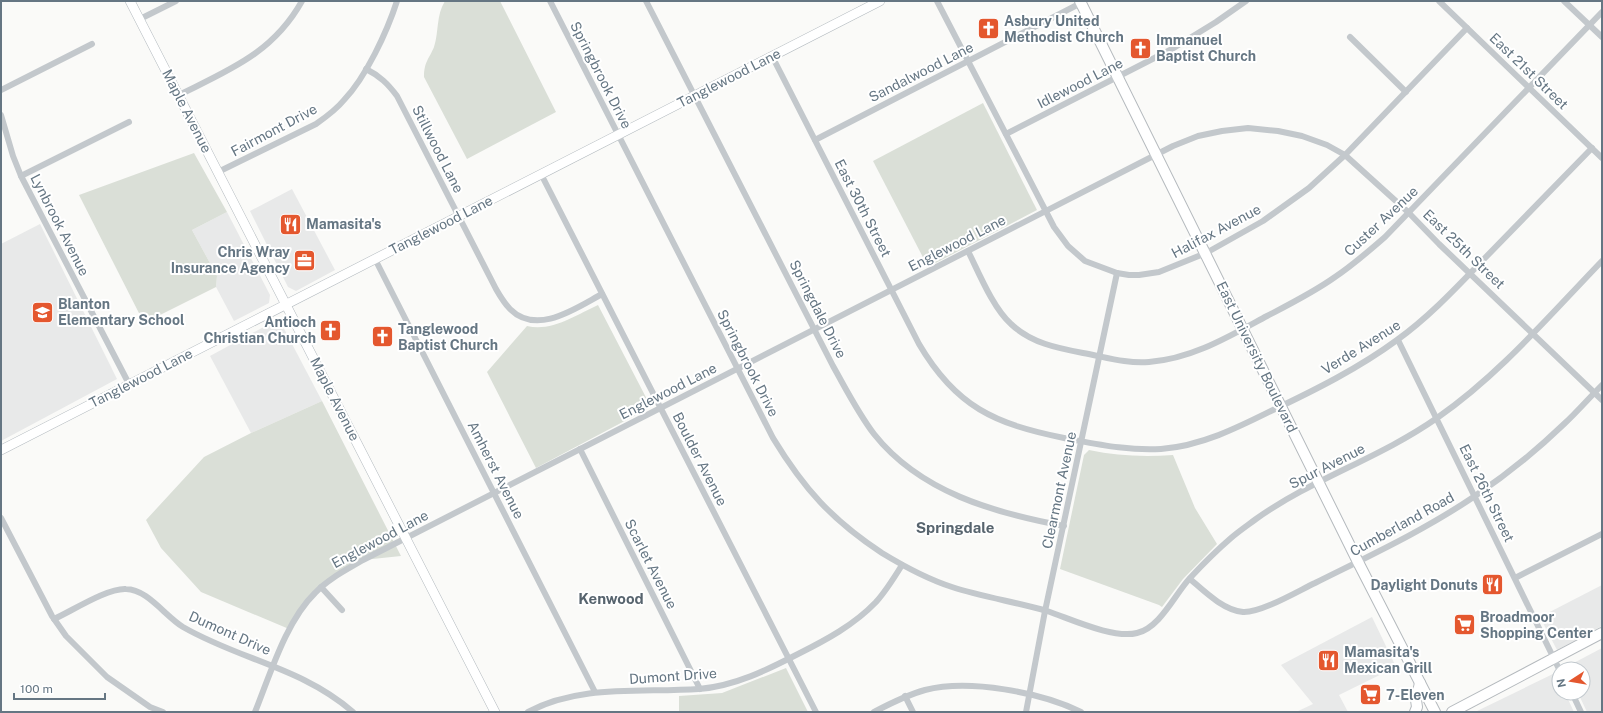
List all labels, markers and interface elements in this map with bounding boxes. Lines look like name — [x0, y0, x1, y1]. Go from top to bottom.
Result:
place label: Asbury United Methodist Church — [1004, 13, 1124, 45]
church icon: Asbury United Methodist Church — [976, 16, 1002, 42]
street label: Springbrook Drive — [567, 19, 635, 131]
street label: East 21st Street — [1486, 30, 1572, 112]
place label: Immanuel Baptist Church — [1156, 32, 1256, 64]
church icon: Immanuel Baptist Church — [1128, 35, 1154, 61]
street label: Sandalwood Lane — [866, 39, 976, 105]
street label: Tanglewood Lane — [675, 45, 783, 111]
street label: Idlewood Lane — [1034, 55, 1126, 111]
street label: Maple Avenue — [159, 67, 215, 156]
street label: Fairmont Drive — [228, 101, 320, 159]
street label: Stillwood Lane — [409, 103, 467, 195]
street label: East 30th Street — [832, 157, 894, 259]
street label: Lynbrook Avenue — [27, 171, 93, 279]
street label: Custer Avenue — [1341, 183, 1421, 259]
street label: Tanglewood Lane — [387, 192, 495, 258]
street label: Halifax Avenue — [1169, 201, 1263, 261]
street label: East 25th Street — [1420, 206, 1508, 292]
restaurant icon: Mamasita's — [278, 211, 304, 237]
street label: Englewood Lane — [906, 212, 1008, 274]
place label: Mamasita's — [306, 216, 381, 232]
place label: Chris Wray Insurance Agency — [171, 244, 290, 276]
office icon: Chris Wray Insurance Agency — [292, 247, 318, 273]
street label: Springdale Drive — [786, 257, 850, 361]
street label: East University Boulevard — [1213, 279, 1301, 435]
place label: Blanton Elementary School — [58, 296, 185, 328]
school or university icon: Blanton Elementary School — [29, 299, 55, 325]
street label: Springbrook Drive — [714, 307, 782, 419]
place label: Antioch Christian Church — [203, 314, 316, 346]
street label: Verde Avenue — [1319, 316, 1403, 378]
church icon: Antioch Christian Church — [318, 317, 344, 343]
place label: Tanglewood Baptist Church — [398, 321, 498, 353]
church icon: Tanglewood Baptist Church — [369, 324, 395, 350]
street label: Tanglewood Lane — [87, 345, 195, 411]
street label: Maple Avenue — [307, 355, 363, 444]
street label: Englewood Lane — [617, 360, 719, 422]
street label: Boulder Avenue — [670, 410, 730, 508]
street label: Amherst Avenue — [465, 419, 528, 522]
street label: Clearmont Avenue — [1039, 430, 1079, 550]
street label: Spur Avenue — [1286, 440, 1368, 492]
street label: East 26th Street — [1456, 441, 1518, 545]
street label: Cumberland Road — [1347, 489, 1457, 559]
street label: Englewood Lane — [329, 507, 431, 571]
street label: Scarlet Avenue — [622, 516, 681, 612]
district label: Springdale — [916, 519, 994, 536]
restaurant icon: Daylight Donuts — [1480, 572, 1506, 598]
place label: Daylight Donuts — [1370, 577, 1478, 593]
district label: Kenwood — [578, 590, 644, 607]
street label: Dumont Drive — [187, 608, 274, 658]
place label: Broadmoor Shopping Center — [1480, 609, 1593, 641]
supermarket icon: Broadmoor Shopping Center — [1451, 612, 1477, 638]
place label: Mamasita's Mexican Grill — [1344, 644, 1433, 676]
restaurant icon: Mamasita's Mexican Grill — [1316, 647, 1342, 673]
north arrow — [1551, 661, 1591, 701]
street label: Dumont Drive — [629, 665, 718, 687]
scale bar — [14, 675, 105, 701]
text: N — [1554, 678, 1568, 689]
text: 100 m — [20, 682, 53, 696]
supermarket icon: 7-Eleven — [1357, 682, 1383, 708]
place label: 7-Eleven — [1386, 687, 1445, 703]

